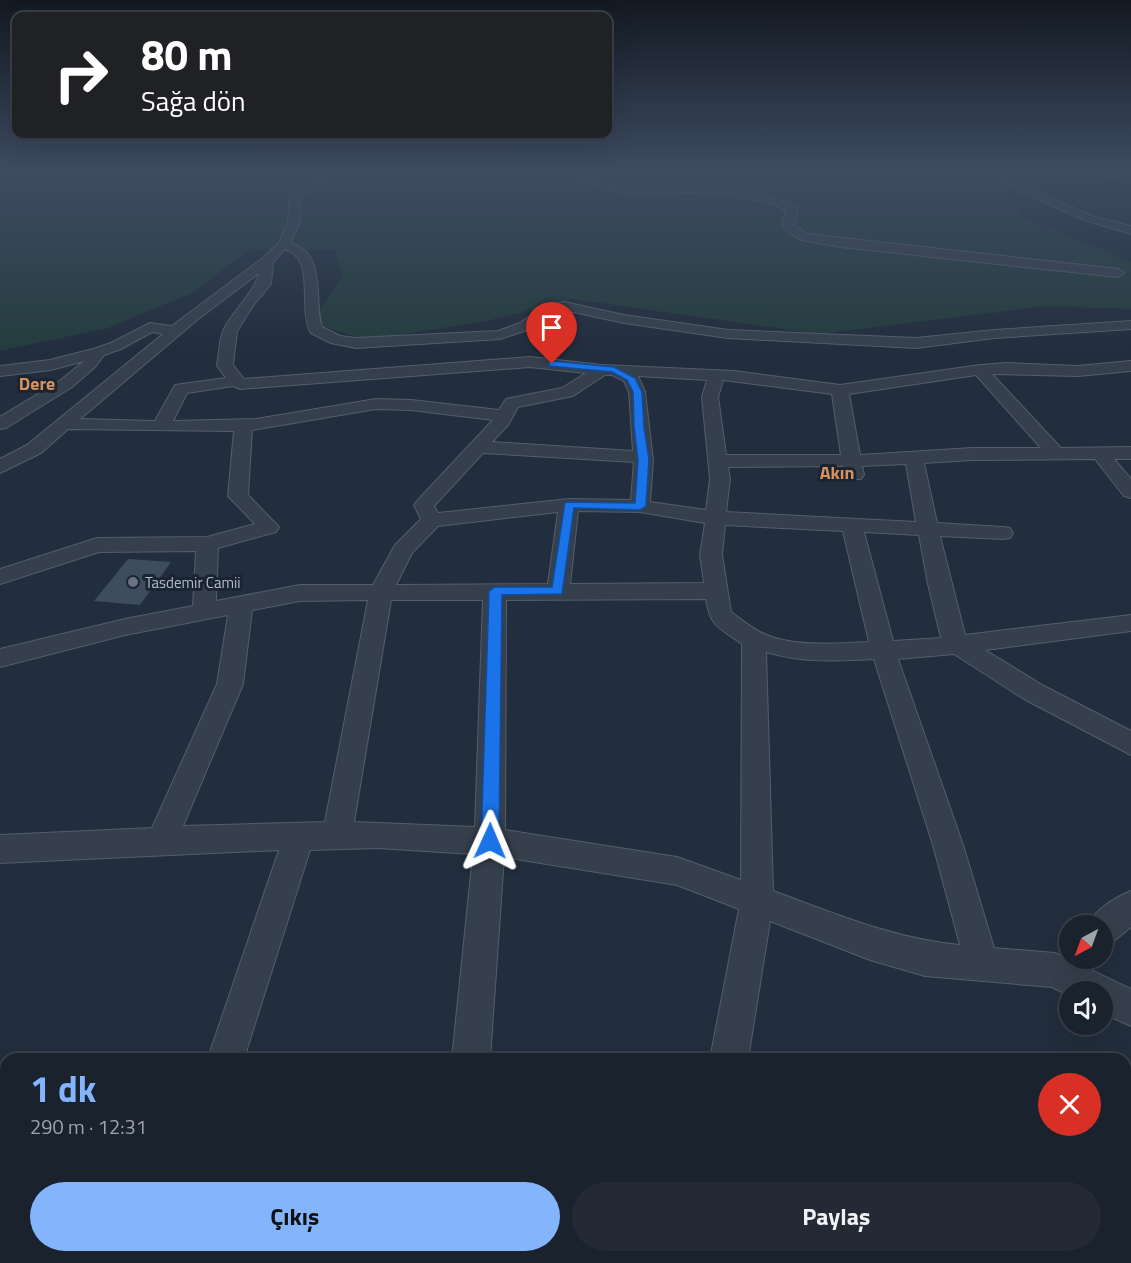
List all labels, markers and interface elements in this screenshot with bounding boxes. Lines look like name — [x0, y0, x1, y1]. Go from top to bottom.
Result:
text: 80 m — [141, 22, 233, 86]
icon: right — [42, 36, 120, 114]
text: Sağa dön — [141, 80, 246, 121]
pin — [526, 302, 577, 364]
icon: arrive — [535, 311, 568, 344]
district label: Dere — [19, 370, 55, 397]
district label: Akın — [820, 459, 854, 486]
place label: Tasdemir Camii — [145, 571, 241, 594]
marker: Tasdemir Camii — [126, 575, 140, 589]
position arrow — [458, 809, 522, 873]
north arrow — [1059, 915, 1113, 969]
map controls — [1059, 915, 1113, 1035]
button: sound — [1059, 981, 1113, 1035]
text: 1 dk — [30, 1061, 96, 1116]
button: close — [1038, 1073, 1101, 1136]
text: 290 m · 12:31 — [30, 1111, 147, 1142]
button: Çıkış — [30, 1182, 560, 1251]
button: Paylaş — [572, 1182, 1101, 1251]

